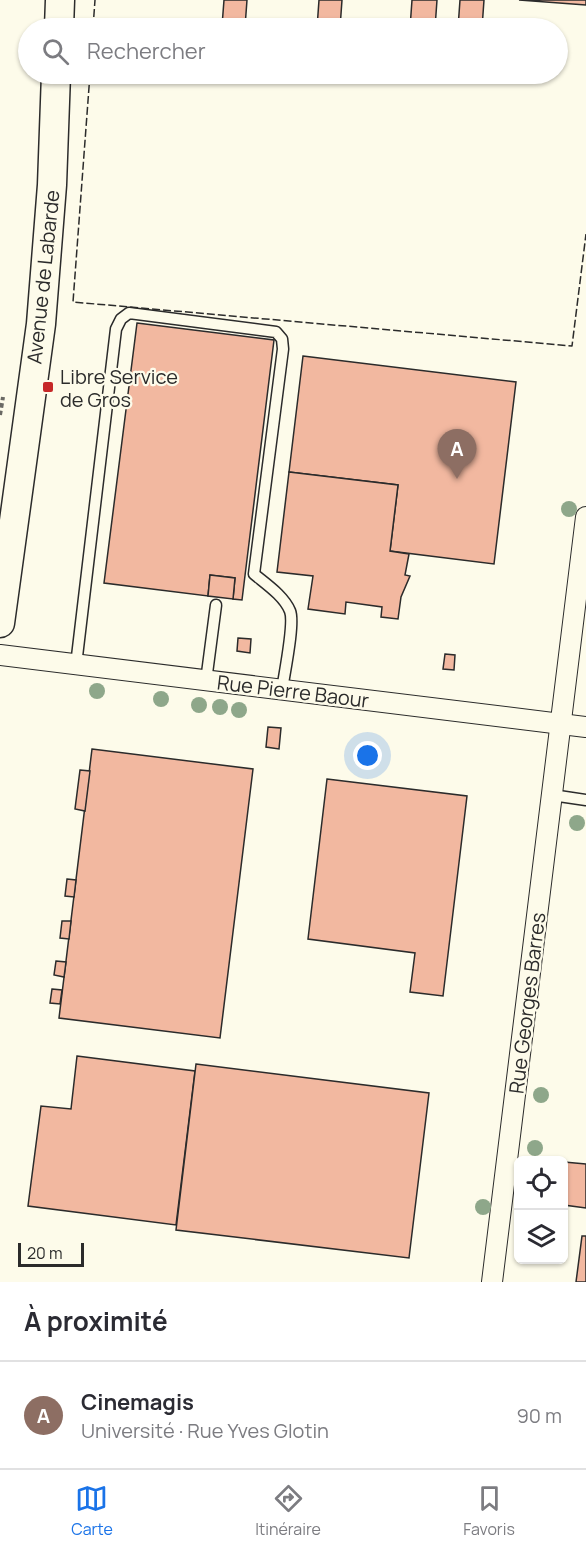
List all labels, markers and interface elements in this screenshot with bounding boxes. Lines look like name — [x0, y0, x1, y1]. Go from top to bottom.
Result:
search box — [18, 18, 568, 84]
icon: search — [39, 35, 72, 68]
text: Rechercher — [87, 36, 206, 66]
street label: Avenue de Labarde — [20, 189, 66, 365]
place label: Libre Service de Gros — [60, 363, 178, 413]
marker: Libre Service de Gros — [41, 380, 55, 394]
pin: A — [438, 430, 476, 479]
street label: Rue Pierre Baour — [216, 668, 370, 714]
your location — [353, 741, 382, 770]
street label: Rue Georges Barres — [502, 911, 552, 1095]
map controls — [514, 1156, 568, 1264]
button: locate — [514, 1156, 568, 1210]
button: layers — [514, 1210, 568, 1264]
scale bar — [18, 1240, 84, 1268]
text: 20 m — [27, 1242, 63, 1264]
text: À proximité — [24, 1303, 168, 1339]
text: Cinemagis — [81, 1387, 194, 1417]
text: A — [37, 1402, 50, 1429]
text: 90 m — [516, 1402, 562, 1429]
text: Université · Rue Yves Glotin — [81, 1417, 329, 1444]
tab: Carte — [71, 1482, 113, 1540]
tab: Itinéraire — [255, 1482, 321, 1540]
tab: Favoris — [463, 1482, 515, 1540]

